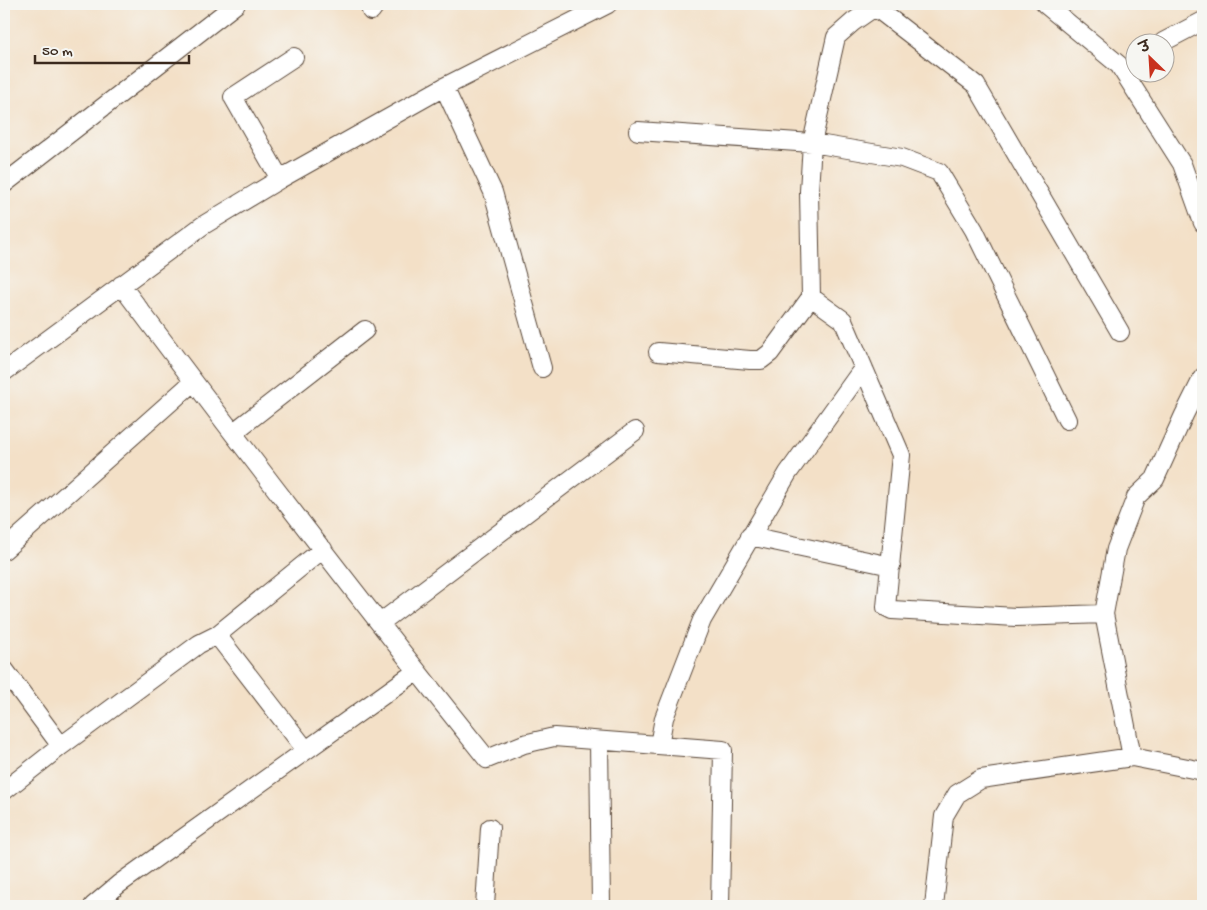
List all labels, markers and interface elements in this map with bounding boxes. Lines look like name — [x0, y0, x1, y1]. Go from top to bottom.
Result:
scale bar — [35, 32, 189, 64]
north arrow — [1124, 32, 1174, 82]
text: उ — [1136, 38, 1155, 59]
text: 50 m — [42, 43, 73, 61]

